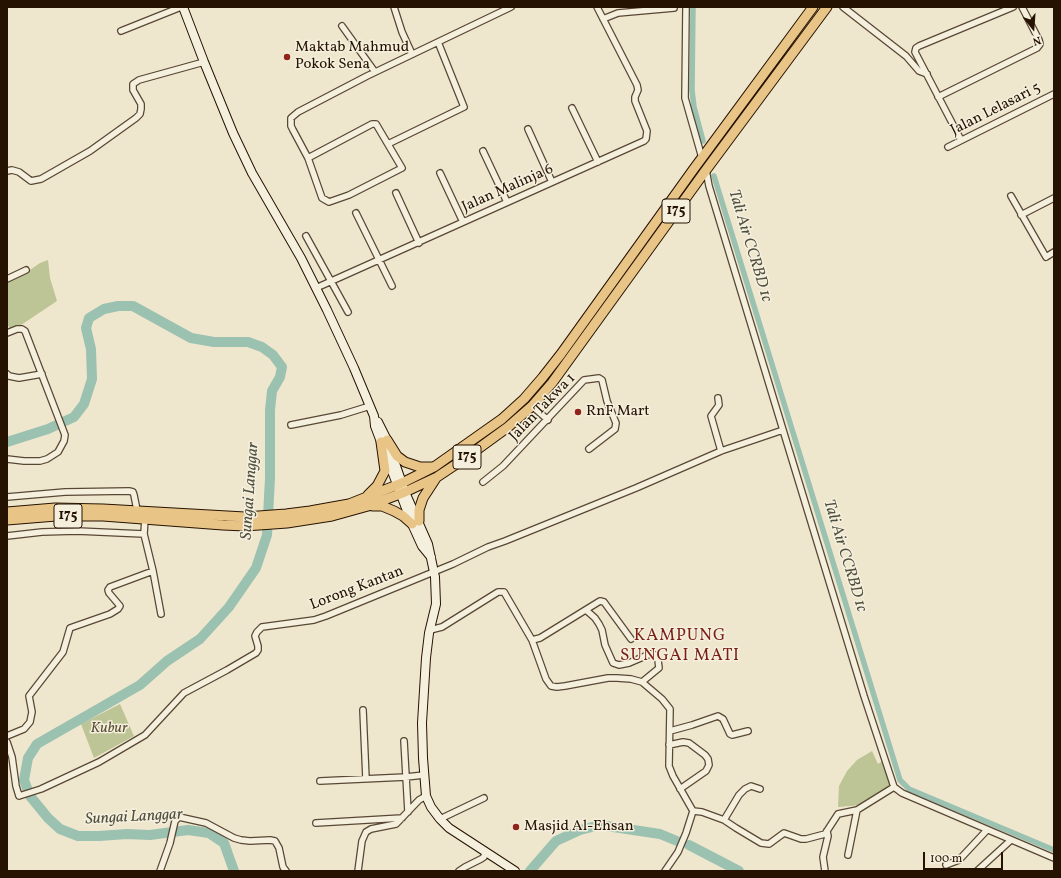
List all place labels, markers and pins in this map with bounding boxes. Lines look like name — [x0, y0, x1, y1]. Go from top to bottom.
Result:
place label: Maktab Mahmud Pokok Sena — [295, 39, 409, 74]
marker: Maktab Mahmud Pokok Sena — [282, 52, 292, 62]
place label: RnF Mart — [586, 403, 650, 421]
marker: RnF Mart — [573, 407, 583, 417]
place label: Masjid Al-Ehsan — [524, 818, 634, 836]
marker: Masjid Al-Ehsan — [511, 822, 521, 832]

